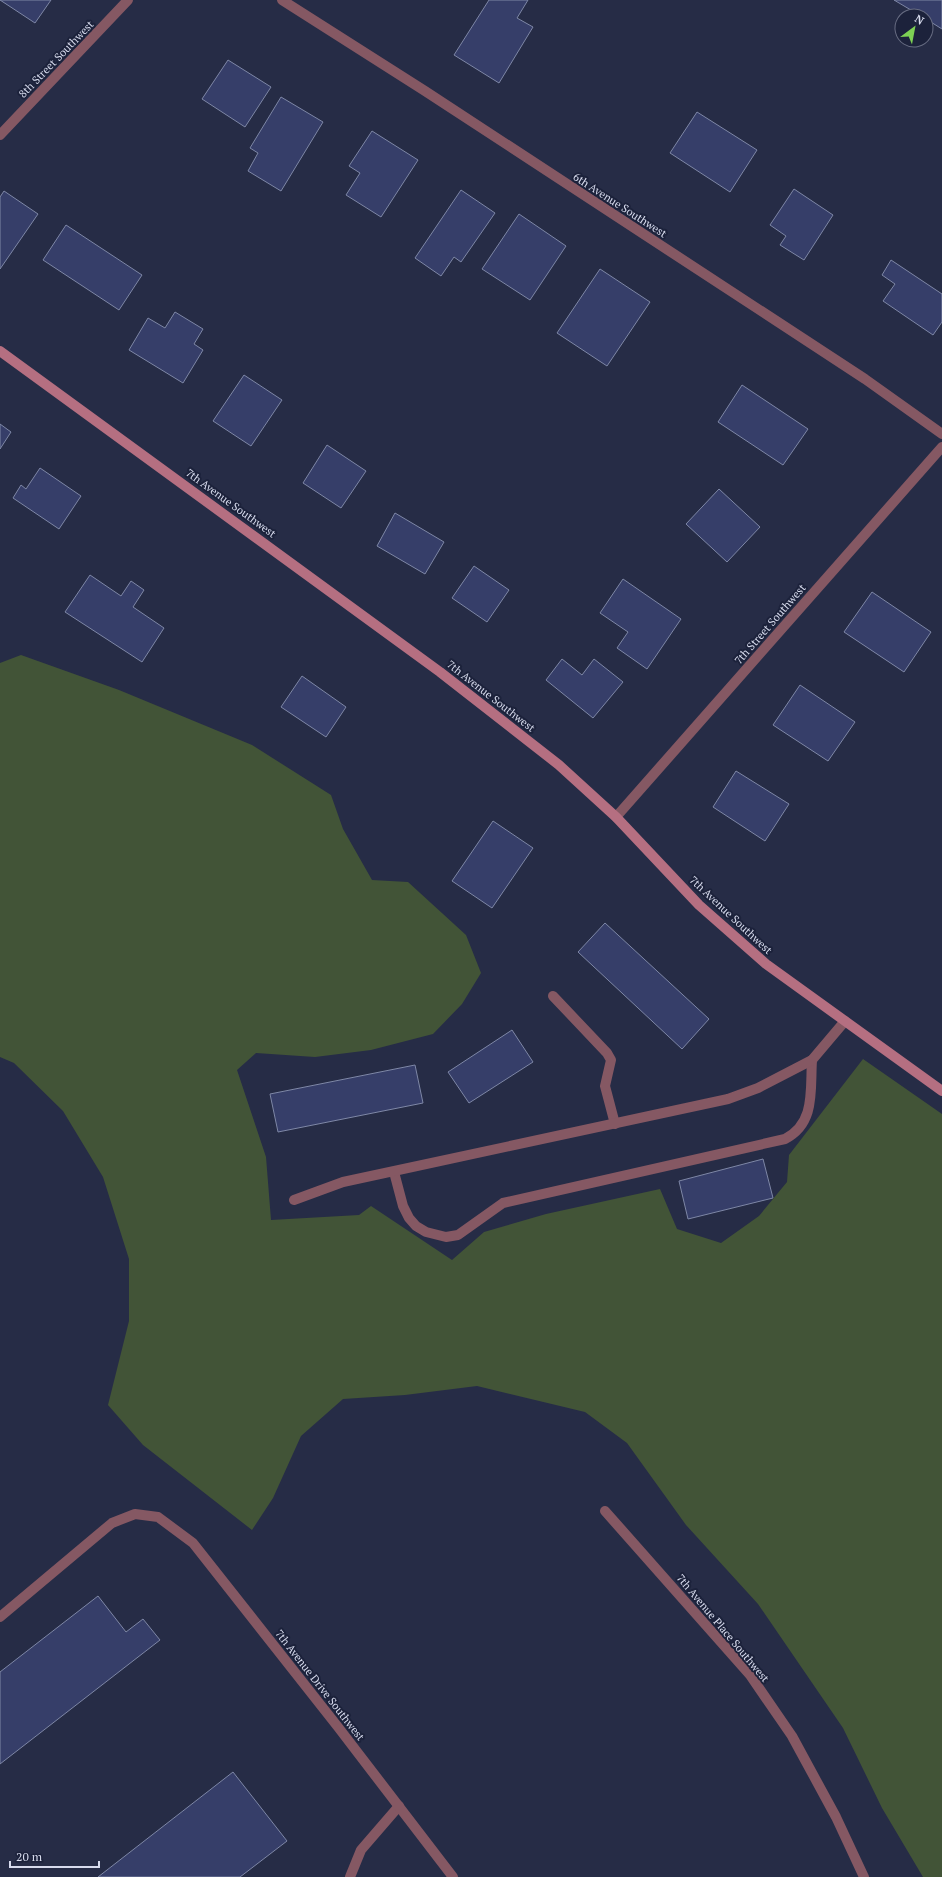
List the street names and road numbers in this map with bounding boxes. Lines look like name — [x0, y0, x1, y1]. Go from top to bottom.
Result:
street label: 8th Street Southwest — [15, 17, 97, 101]
street label: 6th Avenue Southwest — [571, 170, 669, 240]
street label: 7th Avenue Southwest — [183, 466, 279, 540]
street label: 7th Street Southwest — [731, 581, 809, 667]
street label: 7th Avenue Southwest — [444, 657, 538, 735]
street label: 7th Avenue Southwest — [687, 873, 775, 957]
street label: 7th Avenue Place Southwest — [674, 1571, 772, 1685]
street label: 7th Avenue Drive Southwest — [272, 1627, 368, 1743]

